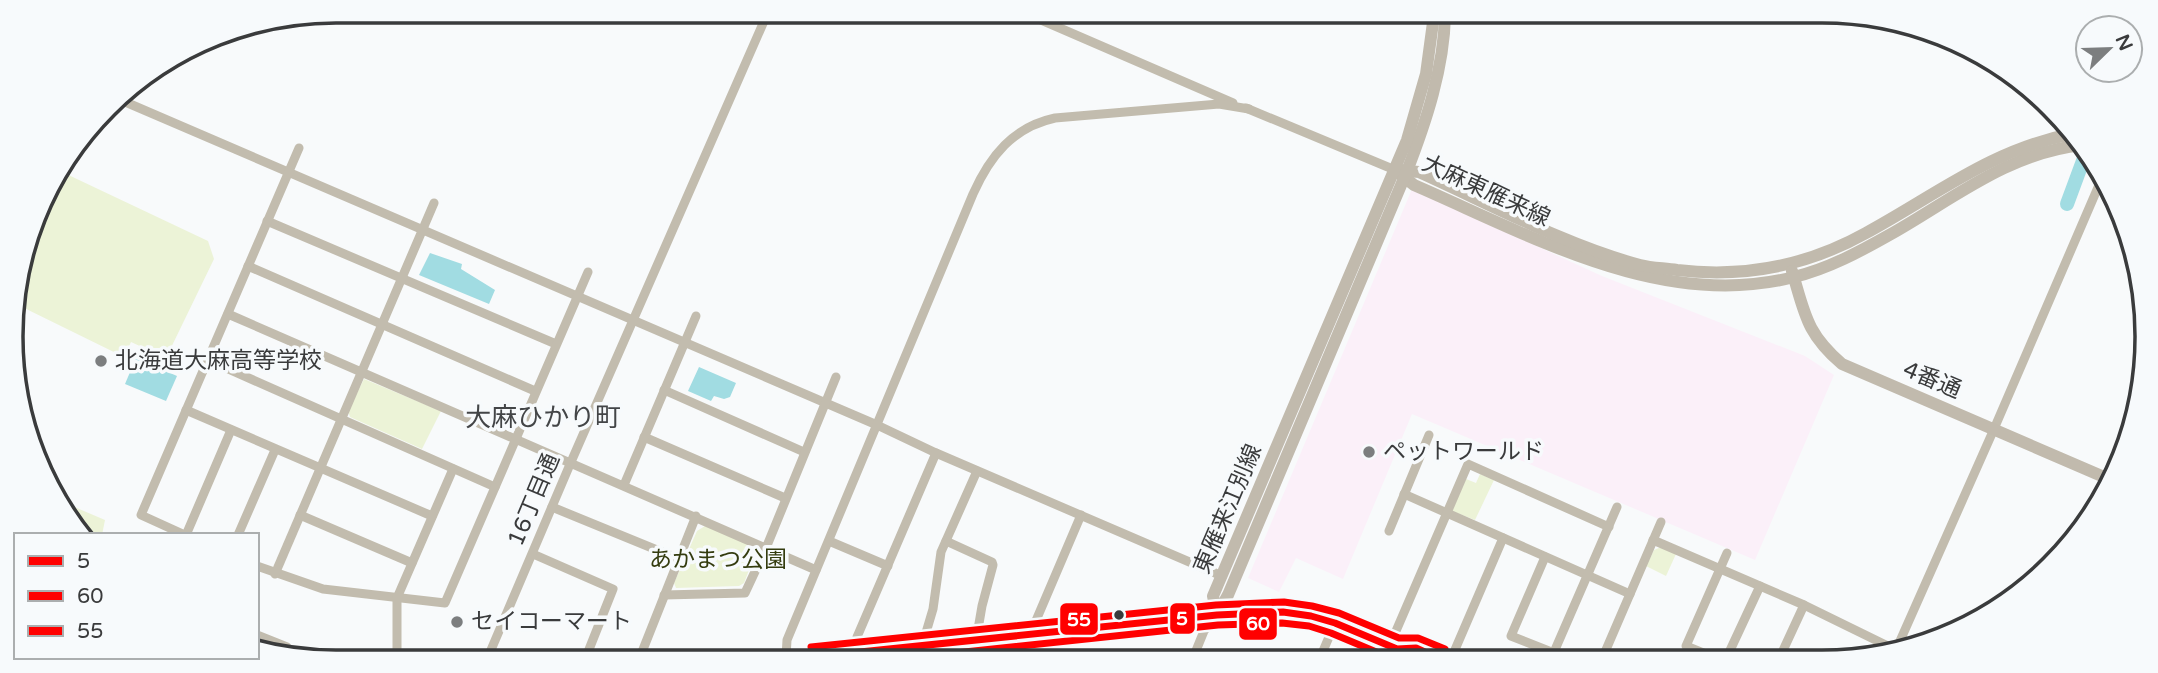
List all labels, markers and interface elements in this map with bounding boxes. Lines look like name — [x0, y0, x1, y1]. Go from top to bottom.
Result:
north arrow — [2074, 14, 2144, 84]
text: N — [2111, 31, 2137, 54]
street label: 大麻東雁来線 — [1418, 149, 1554, 233]
place label: 北海道大麻高等学校 — [115, 347, 322, 375]
marker: 北海道大麻高等学校 — [93, 353, 109, 369]
street label: 4番通 — [1899, 355, 1965, 405]
district label: 大麻ひかり町 — [465, 402, 621, 433]
place label: ペットワールド — [1383, 438, 1544, 466]
street label: 東雁来江別線 — [1188, 440, 1268, 578]
marker: ペットワールド — [1361, 444, 1377, 460]
street label: 16丁目通 — [502, 449, 566, 551]
legend — [14, 533, 259, 659]
park label: あかまつ公園 — [649, 546, 787, 574]
text: 5 — [77, 549, 90, 574]
text: 60 — [77, 584, 103, 609]
line badge: 55 — [1059, 602, 1099, 636]
line badge: 5 — [1169, 602, 1196, 635]
line badge: 60 — [1238, 607, 1278, 641]
place label: セイコーマート — [471, 608, 632, 636]
unlabelled marker — [1112, 608, 1126, 622]
text: 5 — [1176, 608, 1188, 630]
text: 55 — [1067, 609, 1091, 631]
text: 60 — [1246, 613, 1270, 635]
marker: セイコーマート — [449, 614, 465, 630]
text: 55 — [77, 619, 103, 644]

